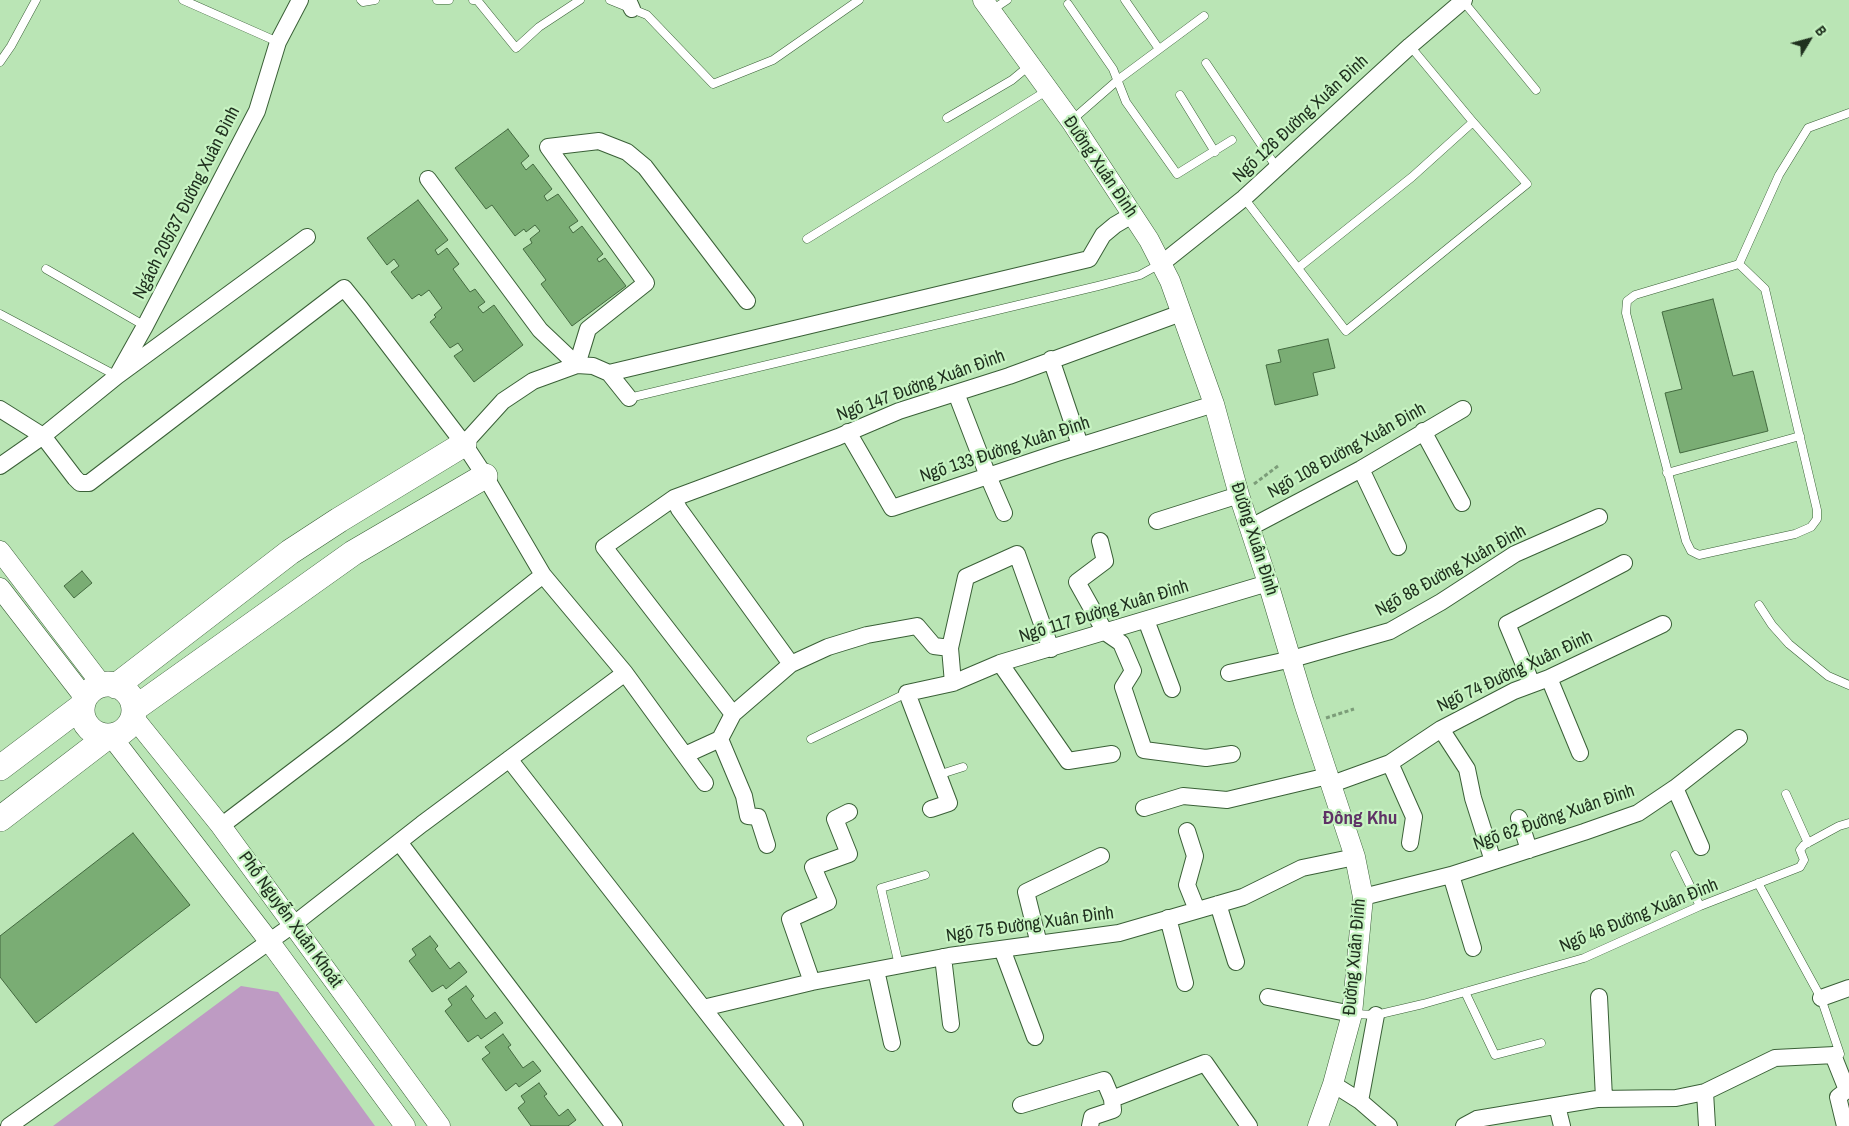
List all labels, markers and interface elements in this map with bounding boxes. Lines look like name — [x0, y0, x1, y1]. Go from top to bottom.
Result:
north arrow — [1784, 15, 1834, 65]
text: B — [1811, 22, 1831, 40]
street label: Ngõ 126 Đường Xuân Đỉnh — [1229, 51, 1373, 187]
street label: Ngách 205/37 Đường Xuân Đỉnh — [129, 103, 245, 303]
street label: Đường Xuân Đỉnh — [1058, 112, 1142, 222]
street label: Ngõ 147 Đường Xuân Đỉnh — [834, 346, 1008, 426]
street label: Ngõ 108 Đường Xuân Đỉnh — [1264, 399, 1430, 503]
street label: Ngõ 133 Đường Xuân Đỉnh — [917, 412, 1093, 488]
street label: Đường Xuân Đỉnh — [1226, 480, 1282, 598]
street label: Ngõ 88 Đường Xuân Đỉnh — [1372, 521, 1530, 621]
street label: Ngõ 117 Đường Xuân Đỉnh — [1017, 576, 1191, 648]
street label: Ngõ 74 Đường Xuân Đỉnh — [1434, 626, 1596, 718]
street label: Ngõ 62 Đường Xuân Đỉnh — [1471, 780, 1637, 856]
district label: Đông Khu — [1323, 808, 1397, 830]
street label: Phố Nguyễn Xuân Khoát — [234, 848, 346, 992]
street label: Ngõ 46 Đường Xuân Đỉnh — [1557, 874, 1721, 958]
street label: Đường Xuân Đỉnh — [1339, 898, 1371, 1016]
street label: Ngõ 75 Đường Xuân Đỉnh — [945, 903, 1115, 947]

